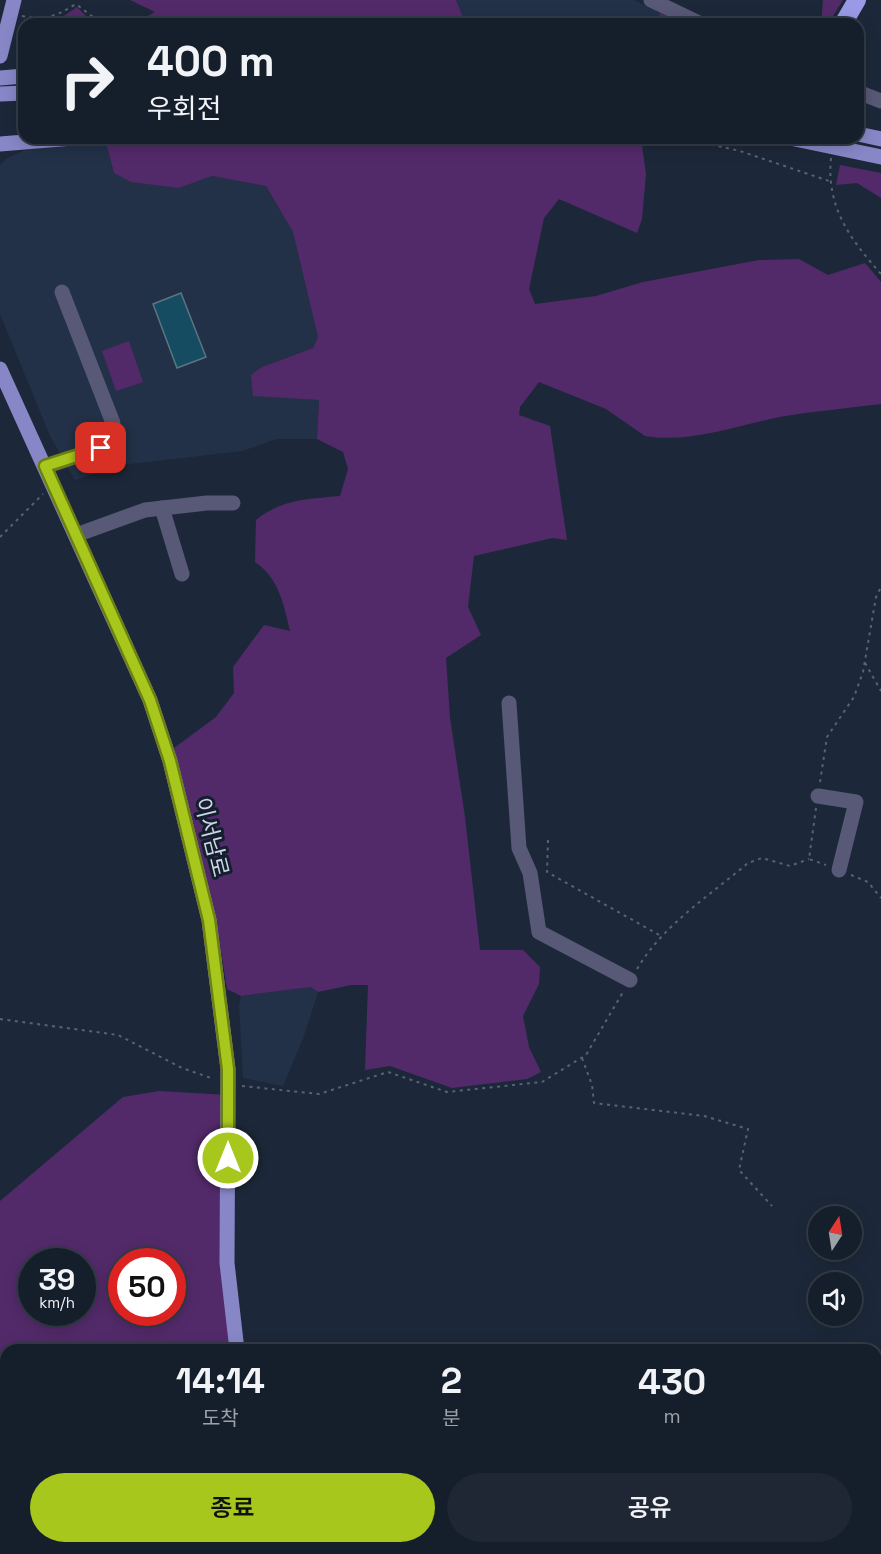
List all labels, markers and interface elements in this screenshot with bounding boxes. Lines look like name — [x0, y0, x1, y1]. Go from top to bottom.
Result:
text: 400 m — [147, 35, 275, 88]
icon: right — [48, 42, 126, 120]
text: 우회전 — [147, 91, 222, 126]
pin — [75, 422, 126, 473]
icon: arrive — [84, 431, 117, 464]
street label: 이서남로 — [189, 794, 235, 880]
position arrow — [196, 1126, 260, 1190]
north arrow — [808, 1206, 862, 1260]
map controls — [808, 1206, 862, 1326]
speed limit sign: 50 — [108, 1248, 186, 1326]
text: 39 — [39, 1260, 75, 1299]
button: sound — [808, 1272, 862, 1326]
text: km/h — [39, 1293, 75, 1312]
text: 14:14 — [176, 1358, 265, 1404]
text: 2 — [441, 1358, 462, 1404]
text: 430 — [638, 1359, 706, 1405]
text: m — [663, 1403, 681, 1429]
text: 도착 — [202, 1405, 239, 1431]
text: 분 — [442, 1405, 461, 1431]
button: 종료 — [30, 1473, 435, 1542]
button: 공유 — [447, 1473, 852, 1542]

